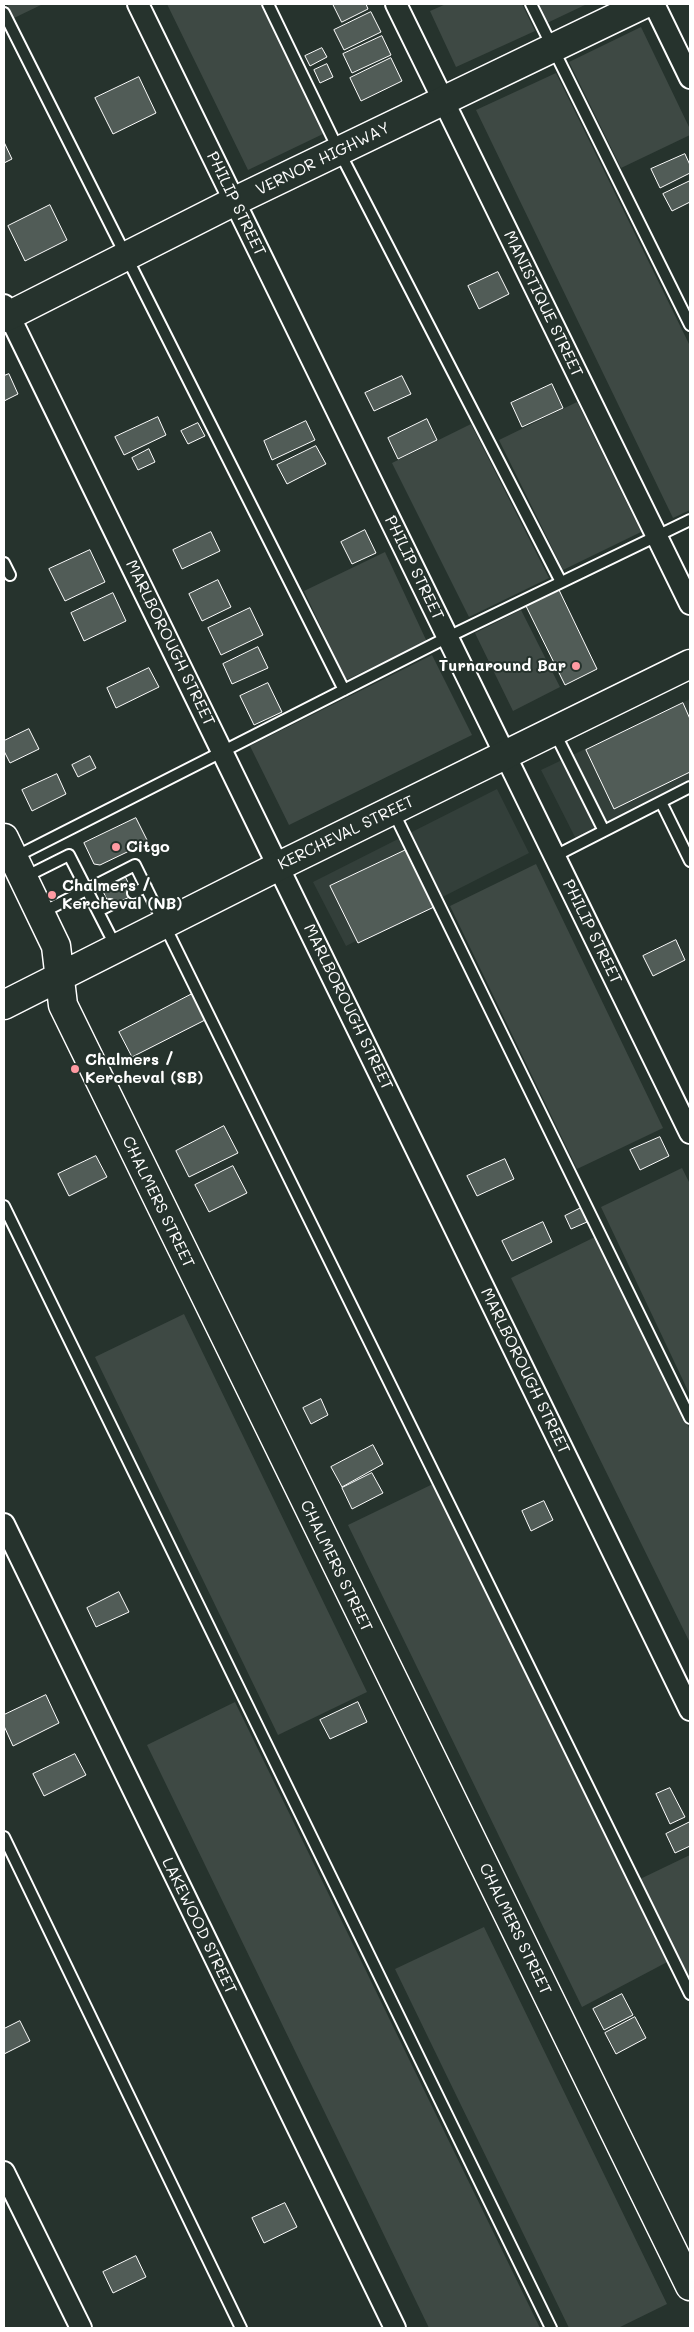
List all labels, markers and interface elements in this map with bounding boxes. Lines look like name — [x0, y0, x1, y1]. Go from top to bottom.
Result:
street label: VERNOR HIGHWAY — [253, 118, 393, 200]
street label: PHILIP STREET — [202, 149, 270, 259]
street label: MANISTIQUE STREET — [499, 228, 587, 380]
street label: PHILIP STREET — [380, 513, 448, 623]
street label: MARLBOROUGH STREET — [121, 557, 219, 729]
place label: Turnaround Bar — [439, 656, 566, 676]
marker: Turnaround Bar — [570, 660, 582, 672]
street label: KERCHEVAL STREET — [275, 792, 417, 874]
place label: Citgo — [126, 837, 170, 857]
marker: Citgo — [110, 841, 122, 853]
place label: Chalmers / Kercheval (NB) — [62, 876, 182, 914]
street label: PHILIP STREET — [558, 877, 626, 987]
marker: Chalmers / Kercheval (NB) — [46, 889, 58, 901]
street label: MARLBOROUGH STREET — [299, 921, 397, 1093]
place label: Chalmers / Kercheval (SB) — [85, 1050, 203, 1088]
marker: Chalmers / Kercheval (SB) — [69, 1063, 81, 1075]
street label: CHALMERS STREET — [118, 1133, 198, 1271]
street label: MARLBOROUGH STREET — [476, 1285, 574, 1457]
street label: CHALMERS STREET — [296, 1497, 376, 1635]
street label: LAKEWOOD STREET — [158, 1855, 240, 1997]
street label: CHALMERS STREET — [475, 1860, 555, 1998]

